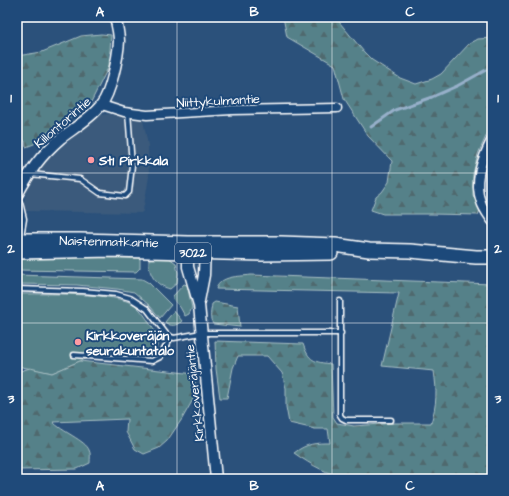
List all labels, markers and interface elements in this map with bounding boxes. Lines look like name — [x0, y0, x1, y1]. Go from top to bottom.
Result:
text: A — [96, 3, 105, 21]
text: B — [249, 3, 259, 21]
text: C — [405, 3, 415, 21]
text: 1 — [10, 89, 12, 107]
text: 1 — [497, 89, 499, 107]
street label: Niittykulmantie — [176, 90, 260, 113]
street label: Killontorintie — [30, 93, 95, 153]
place label: St1 Pirkkala — [98, 152, 169, 170]
marker: St1 Pirkkala — [86, 155, 96, 165]
street label: Naistenmatkantie — [59, 232, 159, 252]
text: 2 — [6, 240, 15, 258]
text: 2 — [493, 240, 502, 258]
road number: 3022 — [175, 243, 211, 263]
place label: Kirkkoveräjän seurakuntatalo — [86, 327, 175, 360]
marker: Kirkkoveräjän seurakuntatalo — [73, 337, 83, 347]
street label: Kirkkoveräjäntie — [181, 343, 209, 442]
text: 3 — [7, 390, 15, 408]
text: 3 — [494, 390, 502, 408]
text: A — [96, 477, 105, 495]
text: B — [249, 477, 259, 495]
text: C — [405, 477, 415, 495]

